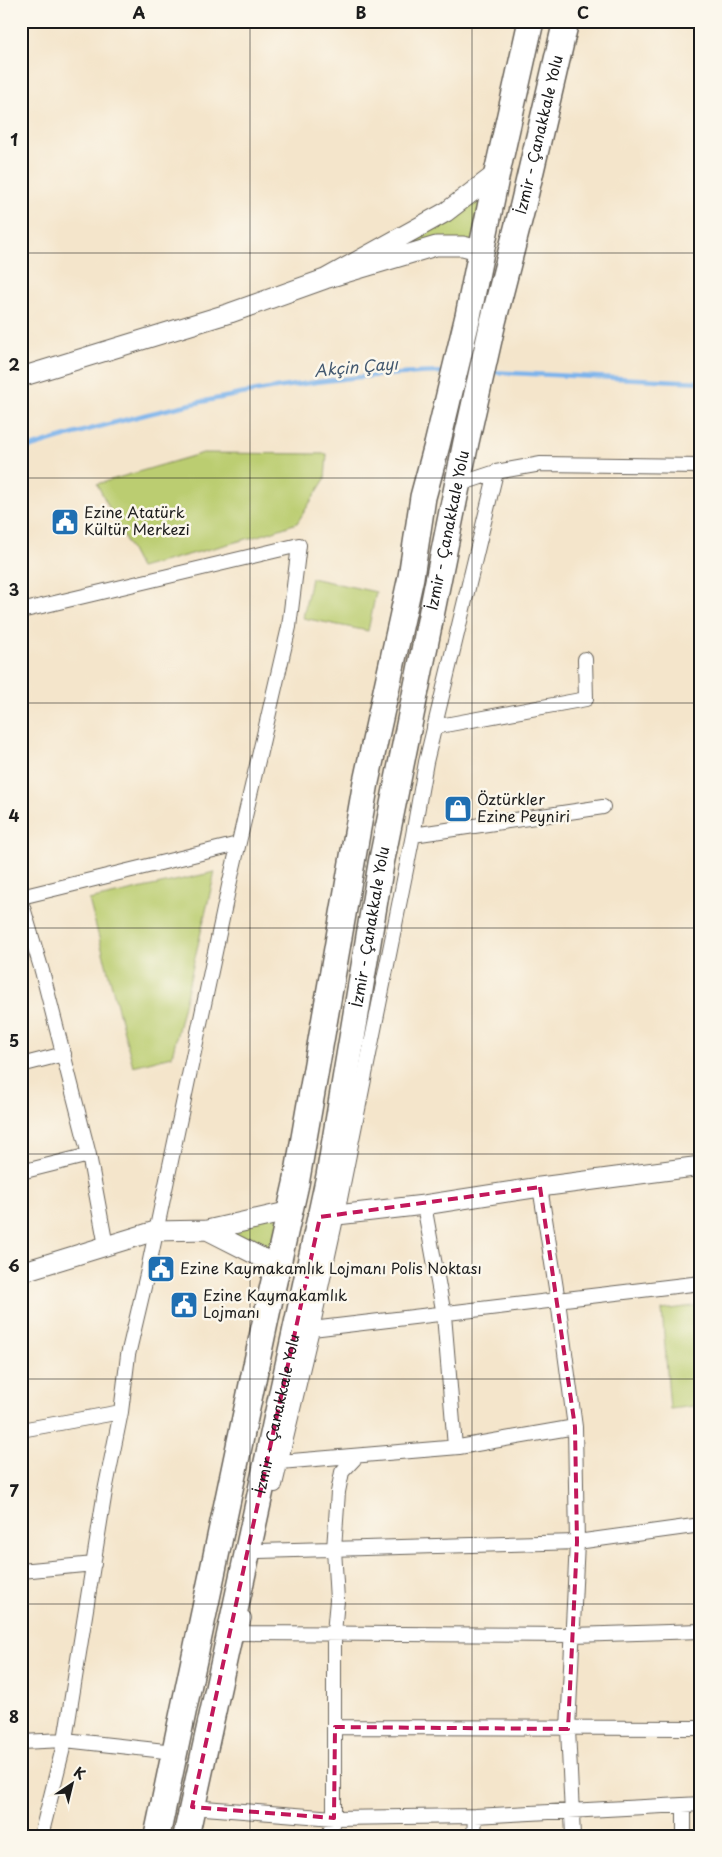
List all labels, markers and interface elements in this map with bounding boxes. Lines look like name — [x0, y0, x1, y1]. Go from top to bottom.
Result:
text: A — [133, 0, 146, 24]
text: B — [356, 0, 367, 24]
text: C — [577, 0, 589, 24]
street label: İzmir - Çanakkale Yolu — [508, 53, 568, 216]
text: 1 — [10, 127, 18, 151]
water label: Akçin Çayı — [313, 350, 400, 382]
text: 2 — [8, 352, 20, 376]
street label: İzmir - Çanakkale Yolu — [419, 448, 474, 612]
place label: Ezine Atatürk Kültür Merkezi — [84, 500, 190, 540]
public building icon: Ezine Atatürk Kültür Merkezi — [50, 507, 80, 537]
text: 3 — [9, 577, 19, 601]
place label: Öztürkler Ezine Peyniri — [477, 787, 570, 827]
shop icon: Öztürkler Ezine Peyniri — [443, 794, 473, 824]
text: 4 — [9, 803, 20, 827]
street label: İzmir - Çanakkale Yolu — [344, 844, 394, 1009]
text: 5 — [9, 1028, 19, 1052]
text: 6 — [8, 1253, 20, 1277]
public building icon: Ezine Kaymakamlık Lojmanı Polis Noktası — [146, 1254, 176, 1284]
place label: Ezine Kaymakamlık Lojmanı Polis Noktası — [180, 1256, 482, 1279]
place label: Ezine Kaymakamlık Lojmanı — [203, 1283, 348, 1323]
public building icon: Ezine Kaymakamlık Lojmanı — [169, 1290, 199, 1320]
street label: İzmir - Çanakkale Yolu — [248, 1331, 304, 1495]
text: 7 — [9, 1478, 19, 1502]
text: 8 — [9, 1704, 19, 1728]
north arrow — [48, 1760, 98, 1810]
text: K — [70, 1761, 90, 1784]

